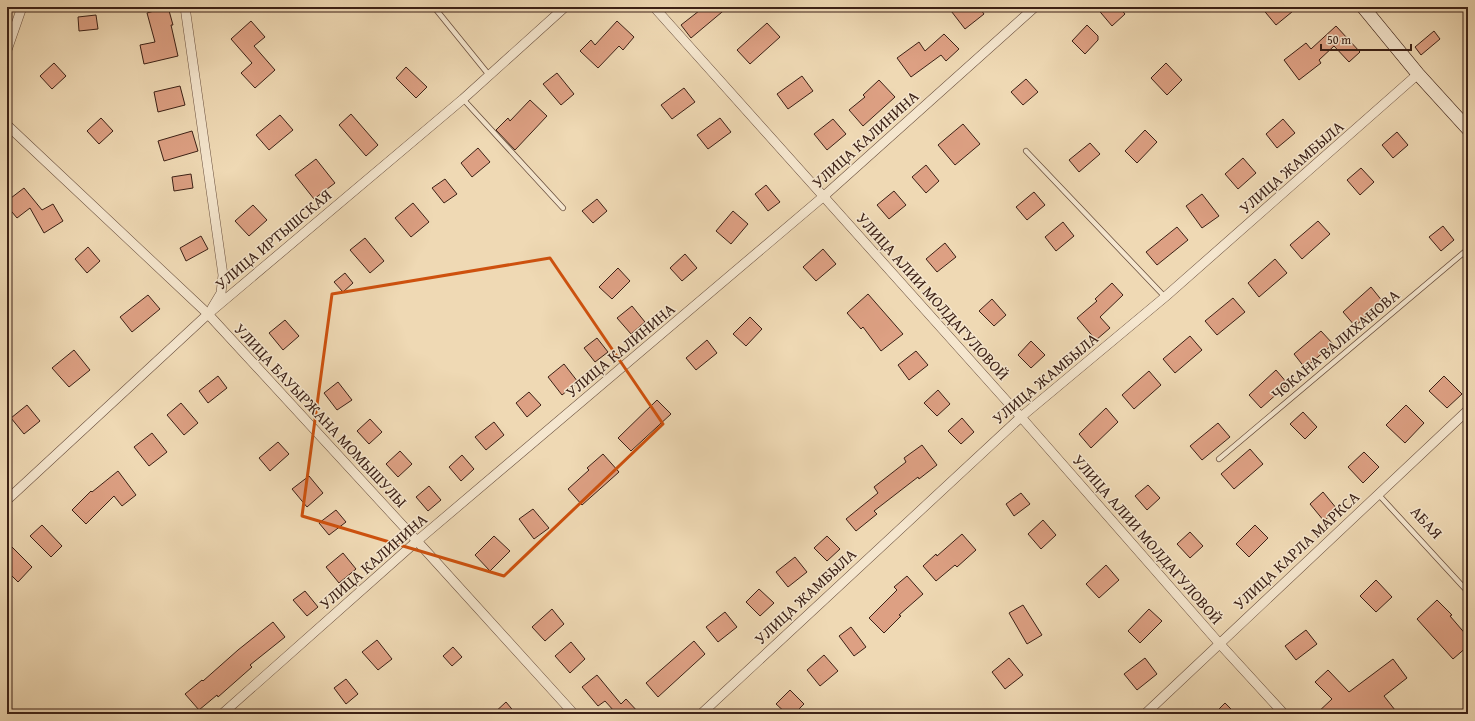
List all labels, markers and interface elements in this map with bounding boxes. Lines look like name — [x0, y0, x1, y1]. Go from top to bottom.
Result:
scale bar — [1321, 26, 1411, 52]
text: 50 m — [1327, 31, 1351, 48]
street label: УЛИЦА КАЛИНИНА — [806, 84, 924, 194]
street label: УЛИЦА ЖАМБЫЛА — [1233, 114, 1349, 219]
street label: УЛИЦА ИРТЫШСКАЯ — [209, 183, 337, 295]
street label: УЛИЦА АЛИИ МОЛДАГУЛОВОЙ — [851, 207, 1015, 385]
street label: ЧОКАНА ВАЛИХАНОВА — [1265, 283, 1405, 405]
street label: УЛИЦА КАЛИНИНА — [560, 297, 680, 403]
street label: УЛИЦА БАУЫРЖАНА МОМЫШУЛЫ — [229, 317, 413, 513]
street label: УЛИЦА ЖАМБЫЛА — [987, 326, 1103, 430]
street label: УЛИЦА АЛИИ МОЛДАГУЛОВОЙ — [1067, 449, 1229, 629]
street label: УЛИЦА КАРЛА МАРКСА — [1228, 485, 1365, 615]
street label: АБАЯ — [1405, 500, 1449, 544]
street label: УЛИЦА КАЛИНИНА — [314, 507, 433, 615]
street label: УЛИЦА ЖАМБЫЛА — [749, 542, 862, 650]

